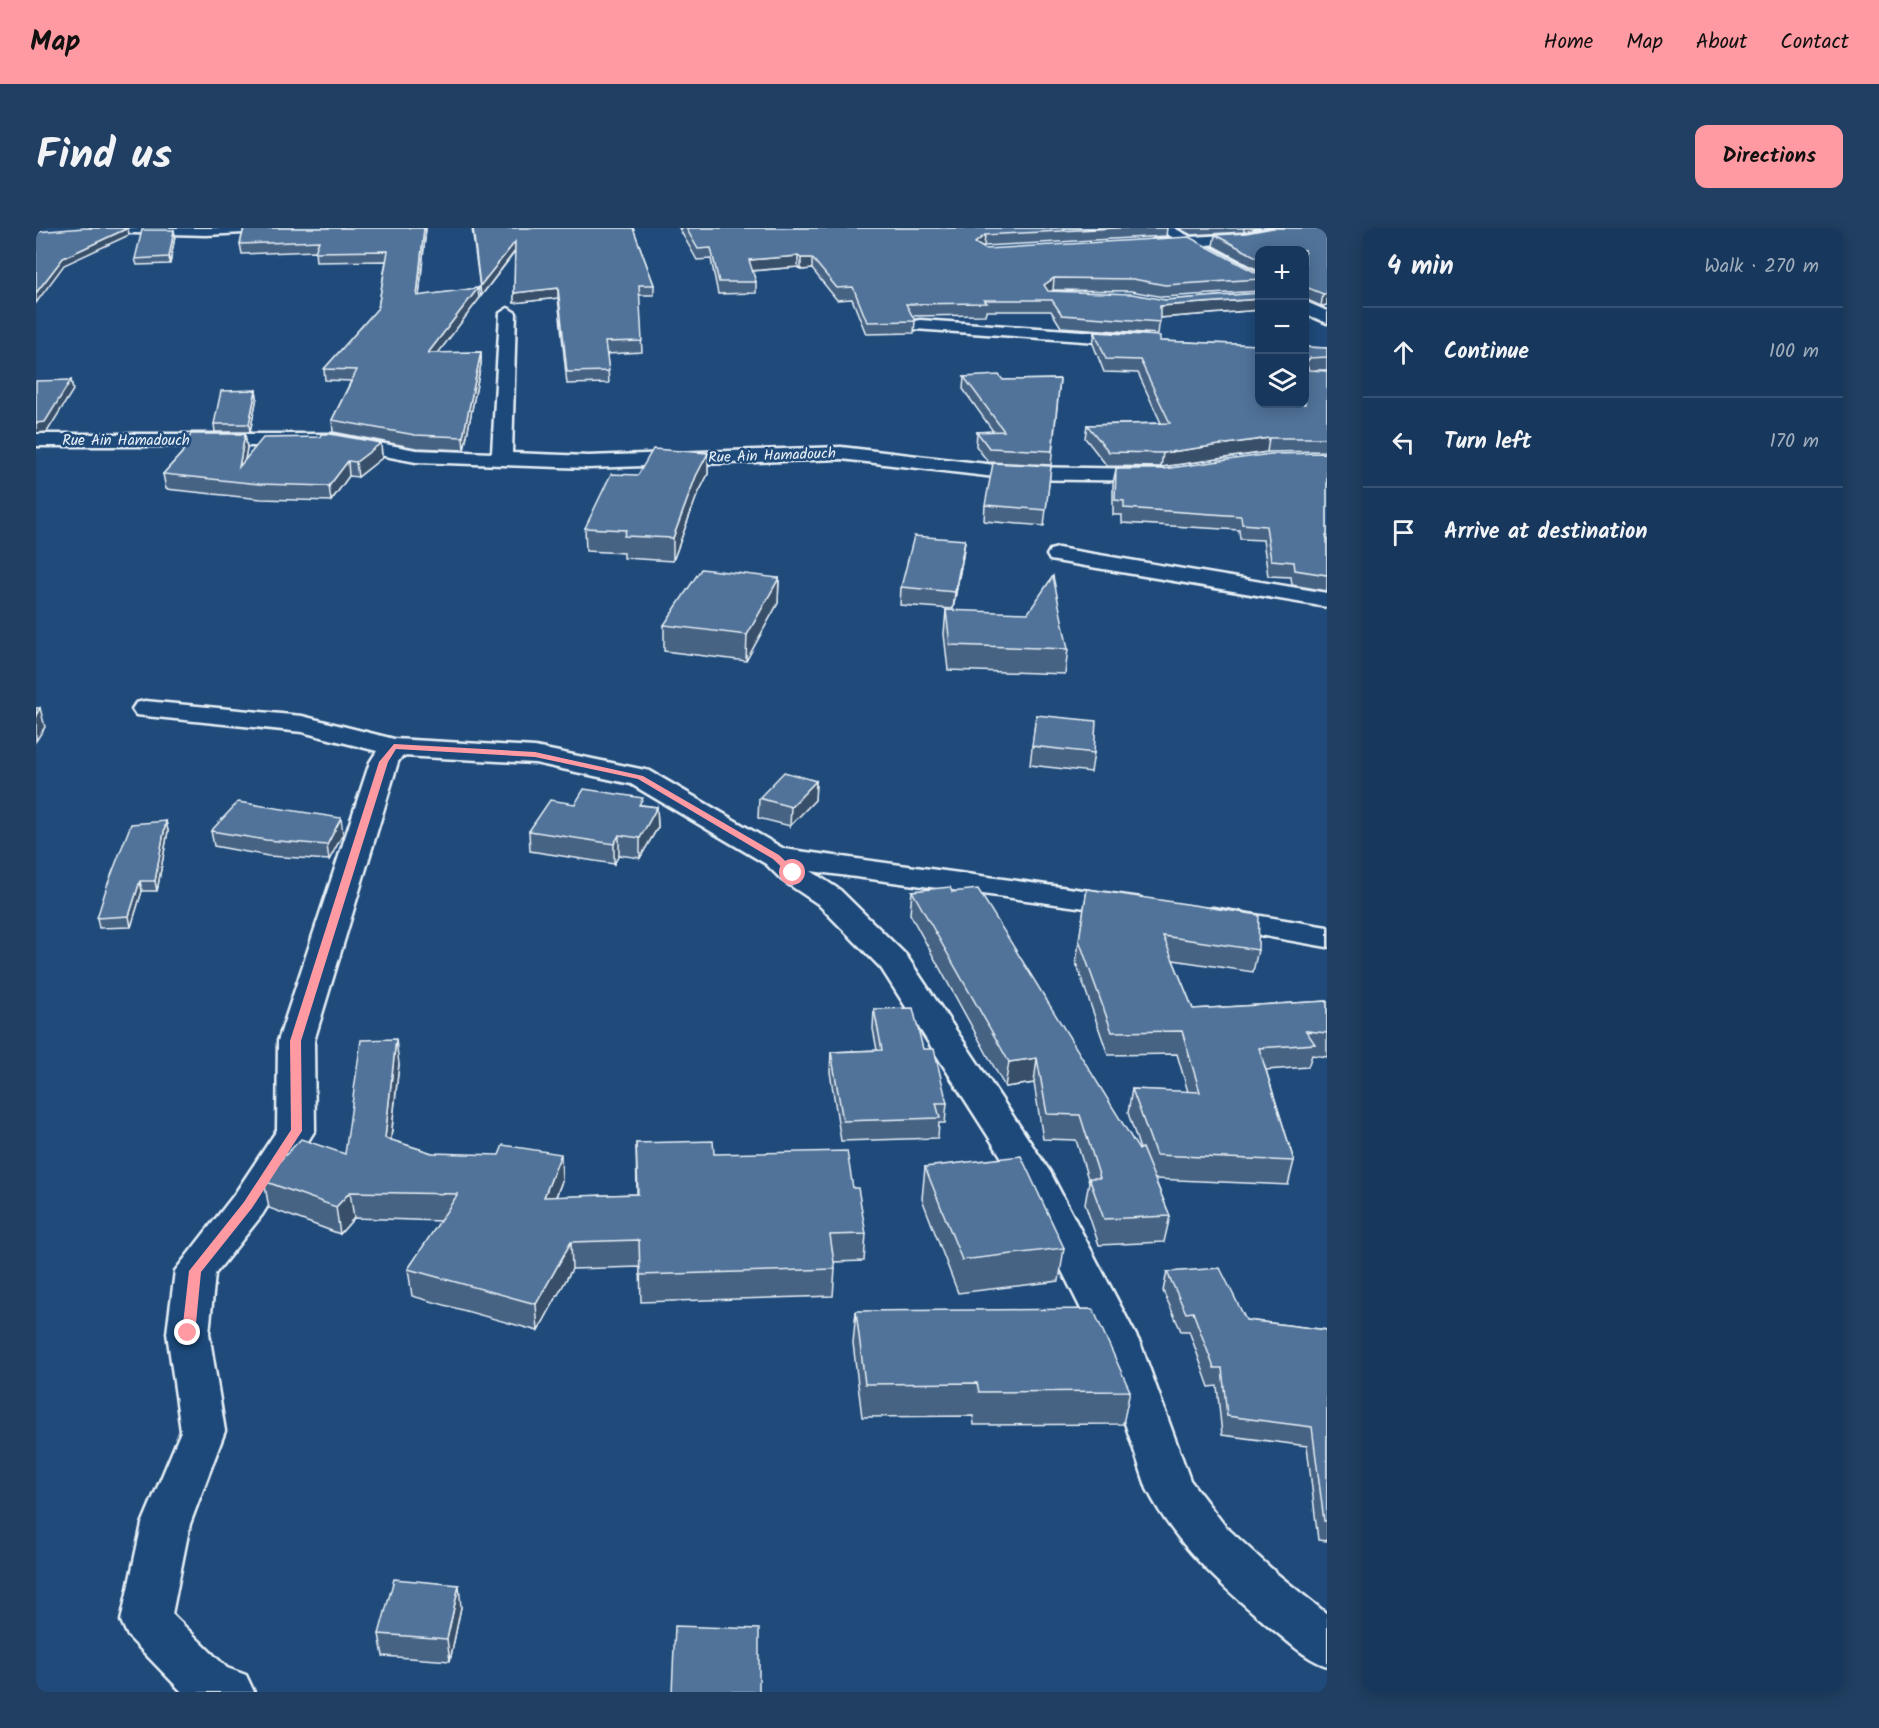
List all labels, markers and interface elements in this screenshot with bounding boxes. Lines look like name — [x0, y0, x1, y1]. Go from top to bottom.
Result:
text: Map — [30, 20, 81, 65]
text: Home — [1544, 26, 1593, 59]
text: Map — [1626, 26, 1663, 59]
text: About — [1696, 26, 1747, 59]
text: Contact — [1780, 26, 1849, 59]
text: Find us — [36, 123, 172, 190]
button: Directions — [1695, 125, 1843, 188]
map controls — [1255, 246, 1309, 408]
button: + — [1255, 246, 1309, 300]
text: 4 min — [1387, 246, 1454, 288]
text: Walk · 270 m — [1704, 251, 1819, 283]
button: − — [1255, 300, 1309, 354]
text: Continue — [1444, 335, 1529, 370]
icon: ahead — [1387, 336, 1420, 369]
text: 100 m — [1769, 336, 1819, 368]
button: layers — [1255, 354, 1309, 408]
text: Turn left — [1444, 425, 1531, 460]
icon: left — [1387, 426, 1420, 459]
text: 170 m — [1770, 426, 1819, 458]
street label: Rue Ain Hamadouch — [62, 429, 190, 453]
street label: Rue Ain Hamadouch — [708, 442, 836, 470]
text: Arrive at destination — [1444, 515, 1647, 550]
icon: arrive — [1387, 516, 1420, 549]
route start — [779, 859, 805, 885]
route end — [174, 1319, 200, 1345]

